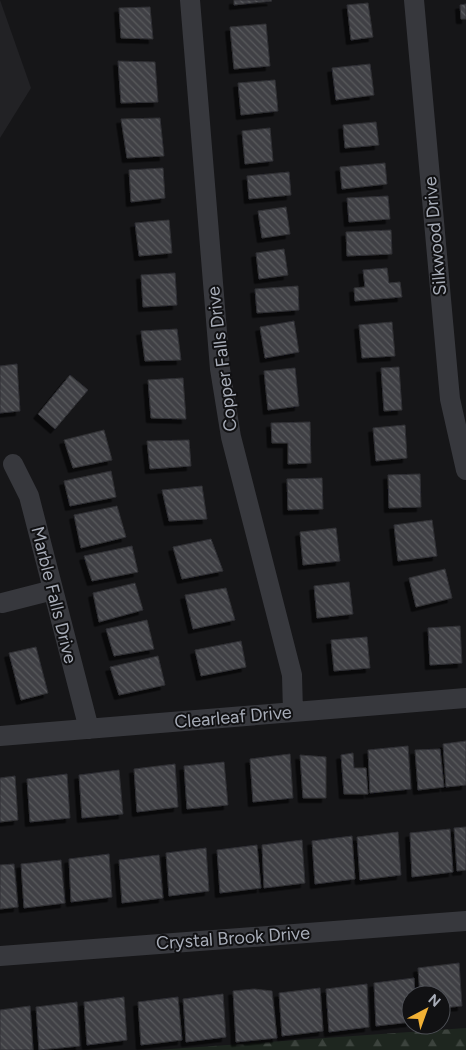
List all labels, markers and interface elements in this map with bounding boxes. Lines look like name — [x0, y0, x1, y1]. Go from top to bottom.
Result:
street label: Silkwood Drive — [419, 175, 451, 296]
street label: Copper Falls Drive — [202, 285, 242, 433]
street label: Marble Falls Drive — [26, 524, 82, 666]
street label: Clearleaf Drive — [173, 701, 293, 733]
street label: Crystal Brook Drive — [155, 922, 311, 954]
north arrow — [401, 985, 451, 1035]
text: N — [425, 991, 444, 1011]

